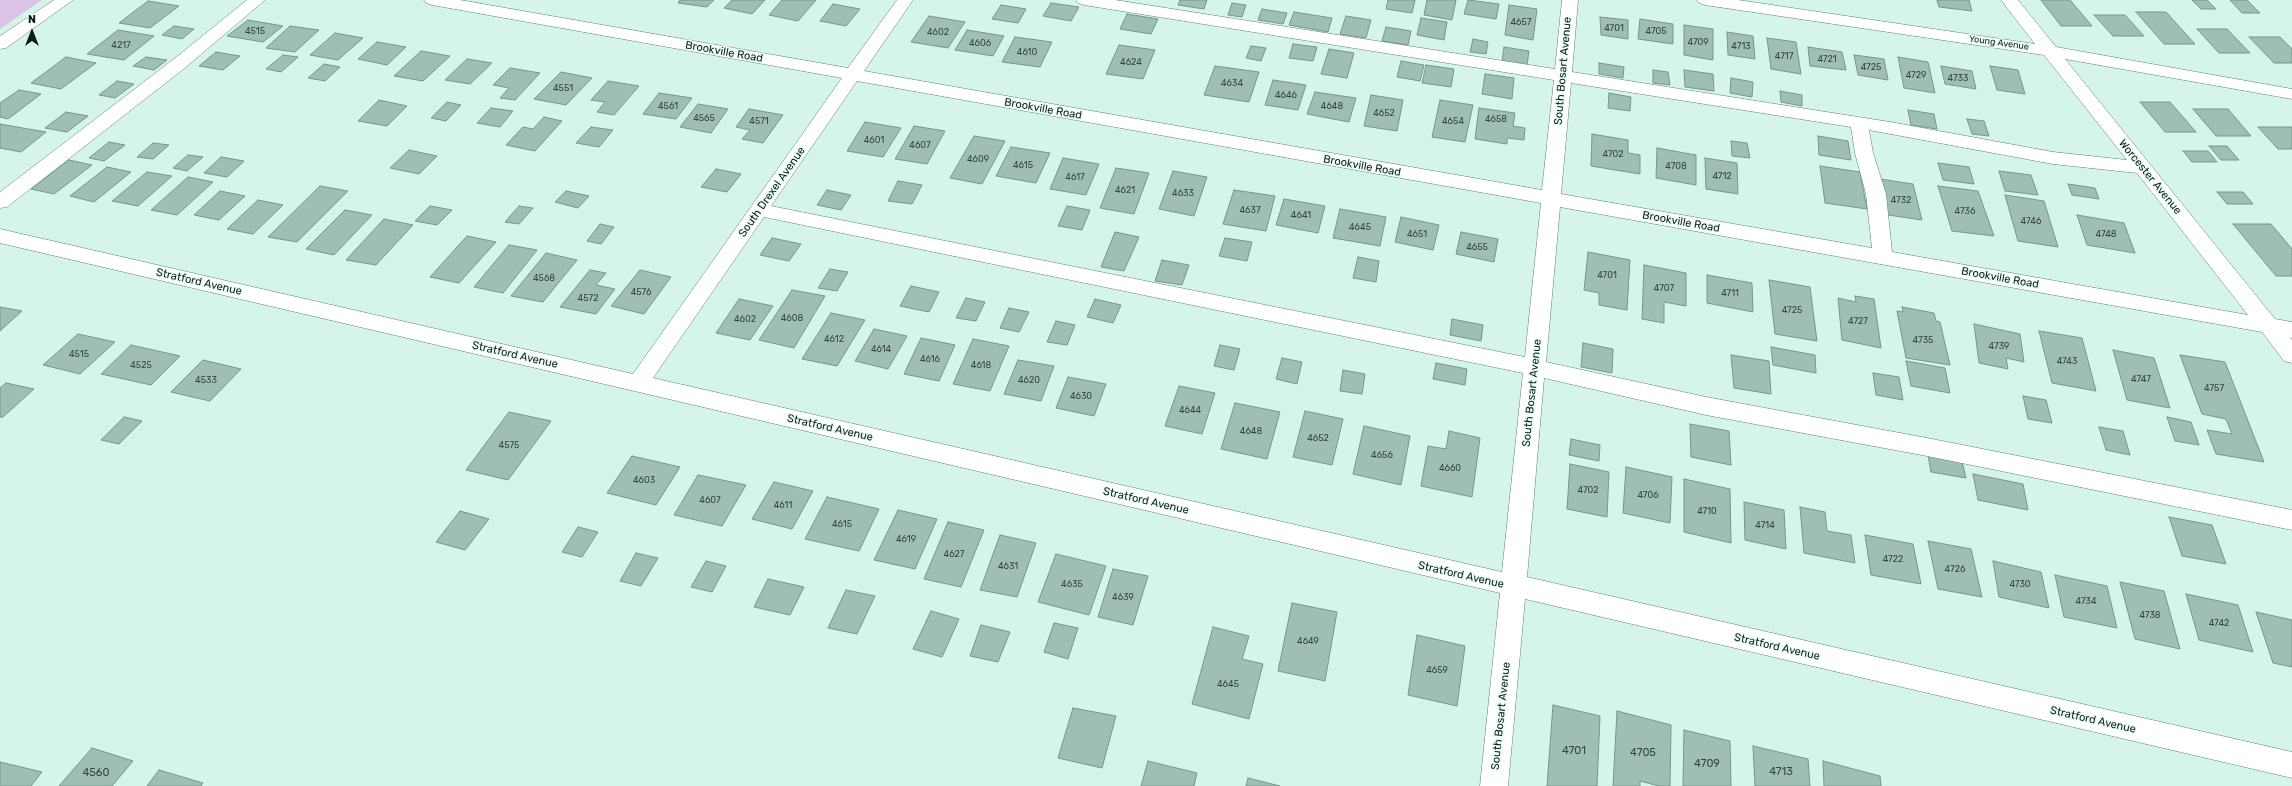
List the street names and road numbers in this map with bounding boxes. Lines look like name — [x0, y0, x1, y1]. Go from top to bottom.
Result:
street label: South Bosart Avenue — [1552, 16, 1574, 126]
street label: Young Avenue — [1968, 33, 2030, 53]
street label: Brookville Road — [684, 39, 764, 65]
street label: Brookville Road — [1003, 96, 1083, 122]
street label: Worcester Avenue — [2116, 137, 2184, 217]
street label: South Drexel Avenue — [736, 144, 808, 240]
street label: Brookville Road — [1322, 153, 1402, 179]
street label: Brookville Road — [1641, 209, 1721, 235]
street label: Brookville Road — [1960, 265, 2040, 291]
street label: Stratford Avenue — [155, 266, 243, 298]
street label: South Bosart Avenue — [1520, 338, 1544, 448]
street label: Stratford Avenue — [471, 339, 559, 371]
street label: Stratford Avenue — [786, 412, 874, 444]
street label: Stratford Avenue — [1102, 485, 1190, 517]
street label: Stratford Avenue — [1417, 559, 1505, 591]
street label: Stratford Avenue — [1733, 631, 1821, 663]
street label: South Bosart Avenue — [1489, 661, 1513, 771]
street label: Stratford Avenue — [2049, 704, 2137, 736]

